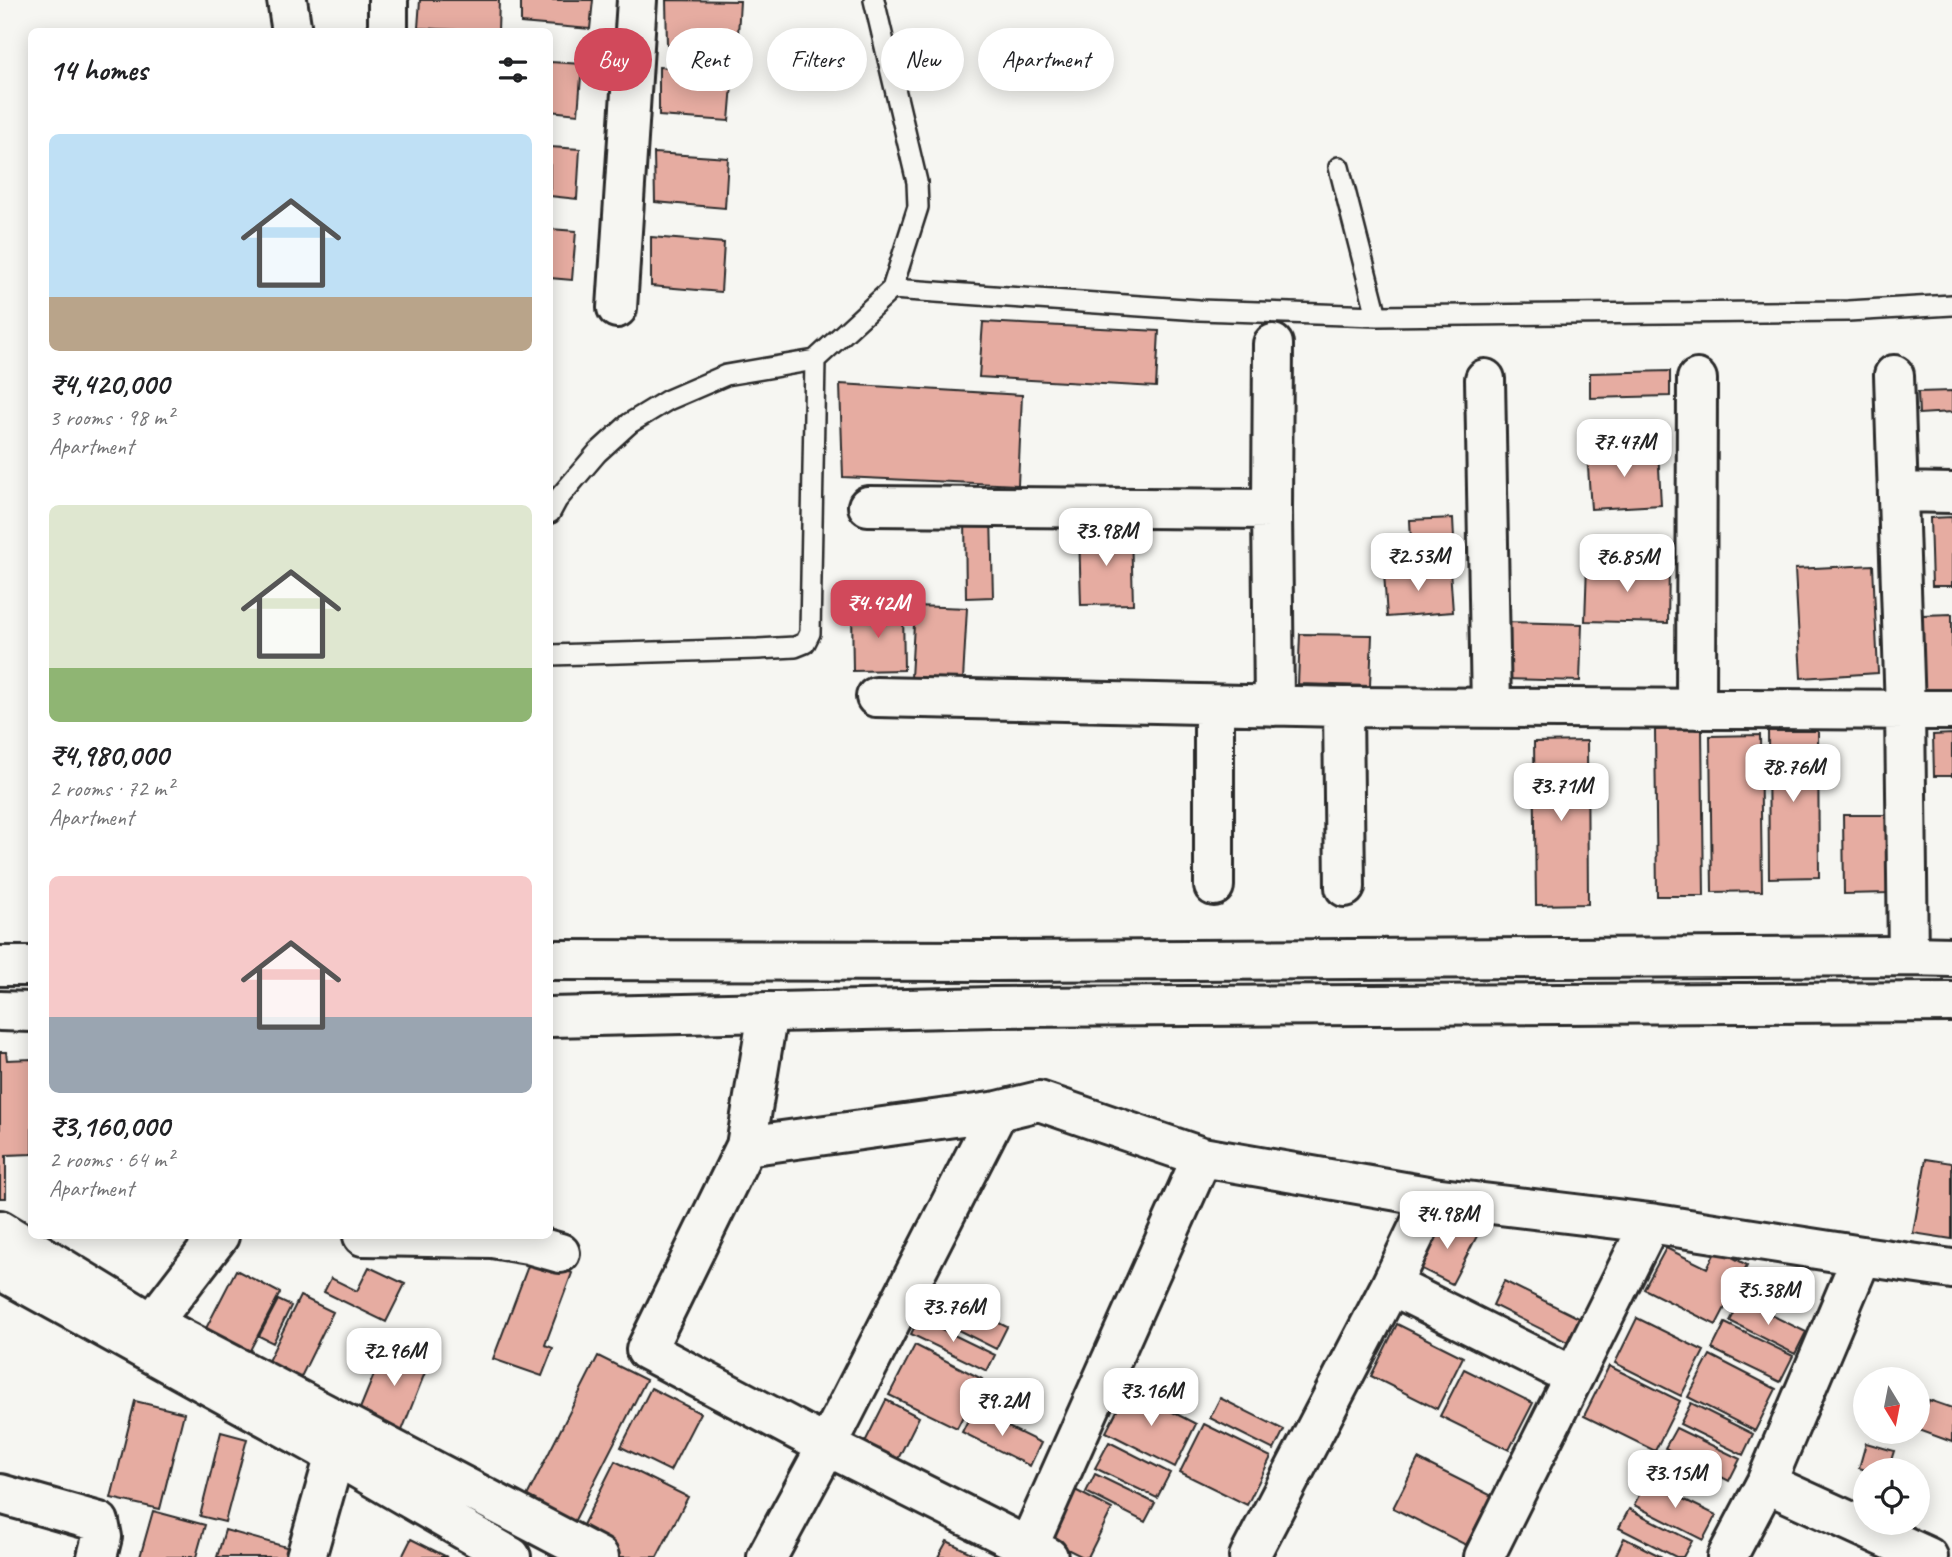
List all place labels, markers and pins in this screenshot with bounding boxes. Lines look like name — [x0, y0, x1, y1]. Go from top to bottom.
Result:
pin: ₹7.47M — [1567, 420, 1681, 479]
pin: ₹3.98M — [1049, 508, 1163, 568]
pin: ₹2.53M — [1361, 534, 1475, 593]
pin: ₹6.85M — [1570, 534, 1684, 594]
pin: ₹4.42M — [821, 580, 935, 640]
pin: ₹8.76M — [1736, 744, 1850, 804]
pin: ₹3.71M — [1504, 764, 1618, 823]
pin: ₹4.98M — [1390, 1192, 1504, 1251]
pin: ₹5.38M — [1711, 1268, 1825, 1327]
pin: ₹3.76M — [896, 1284, 1010, 1344]
pin: ₹2.96M — [337, 1328, 451, 1388]
pin: ₹3.16M — [1094, 1368, 1208, 1428]
pin: ₹9.2M — [953, 1378, 1051, 1438]
pin: ₹3.15M — [1618, 1450, 1732, 1510]

